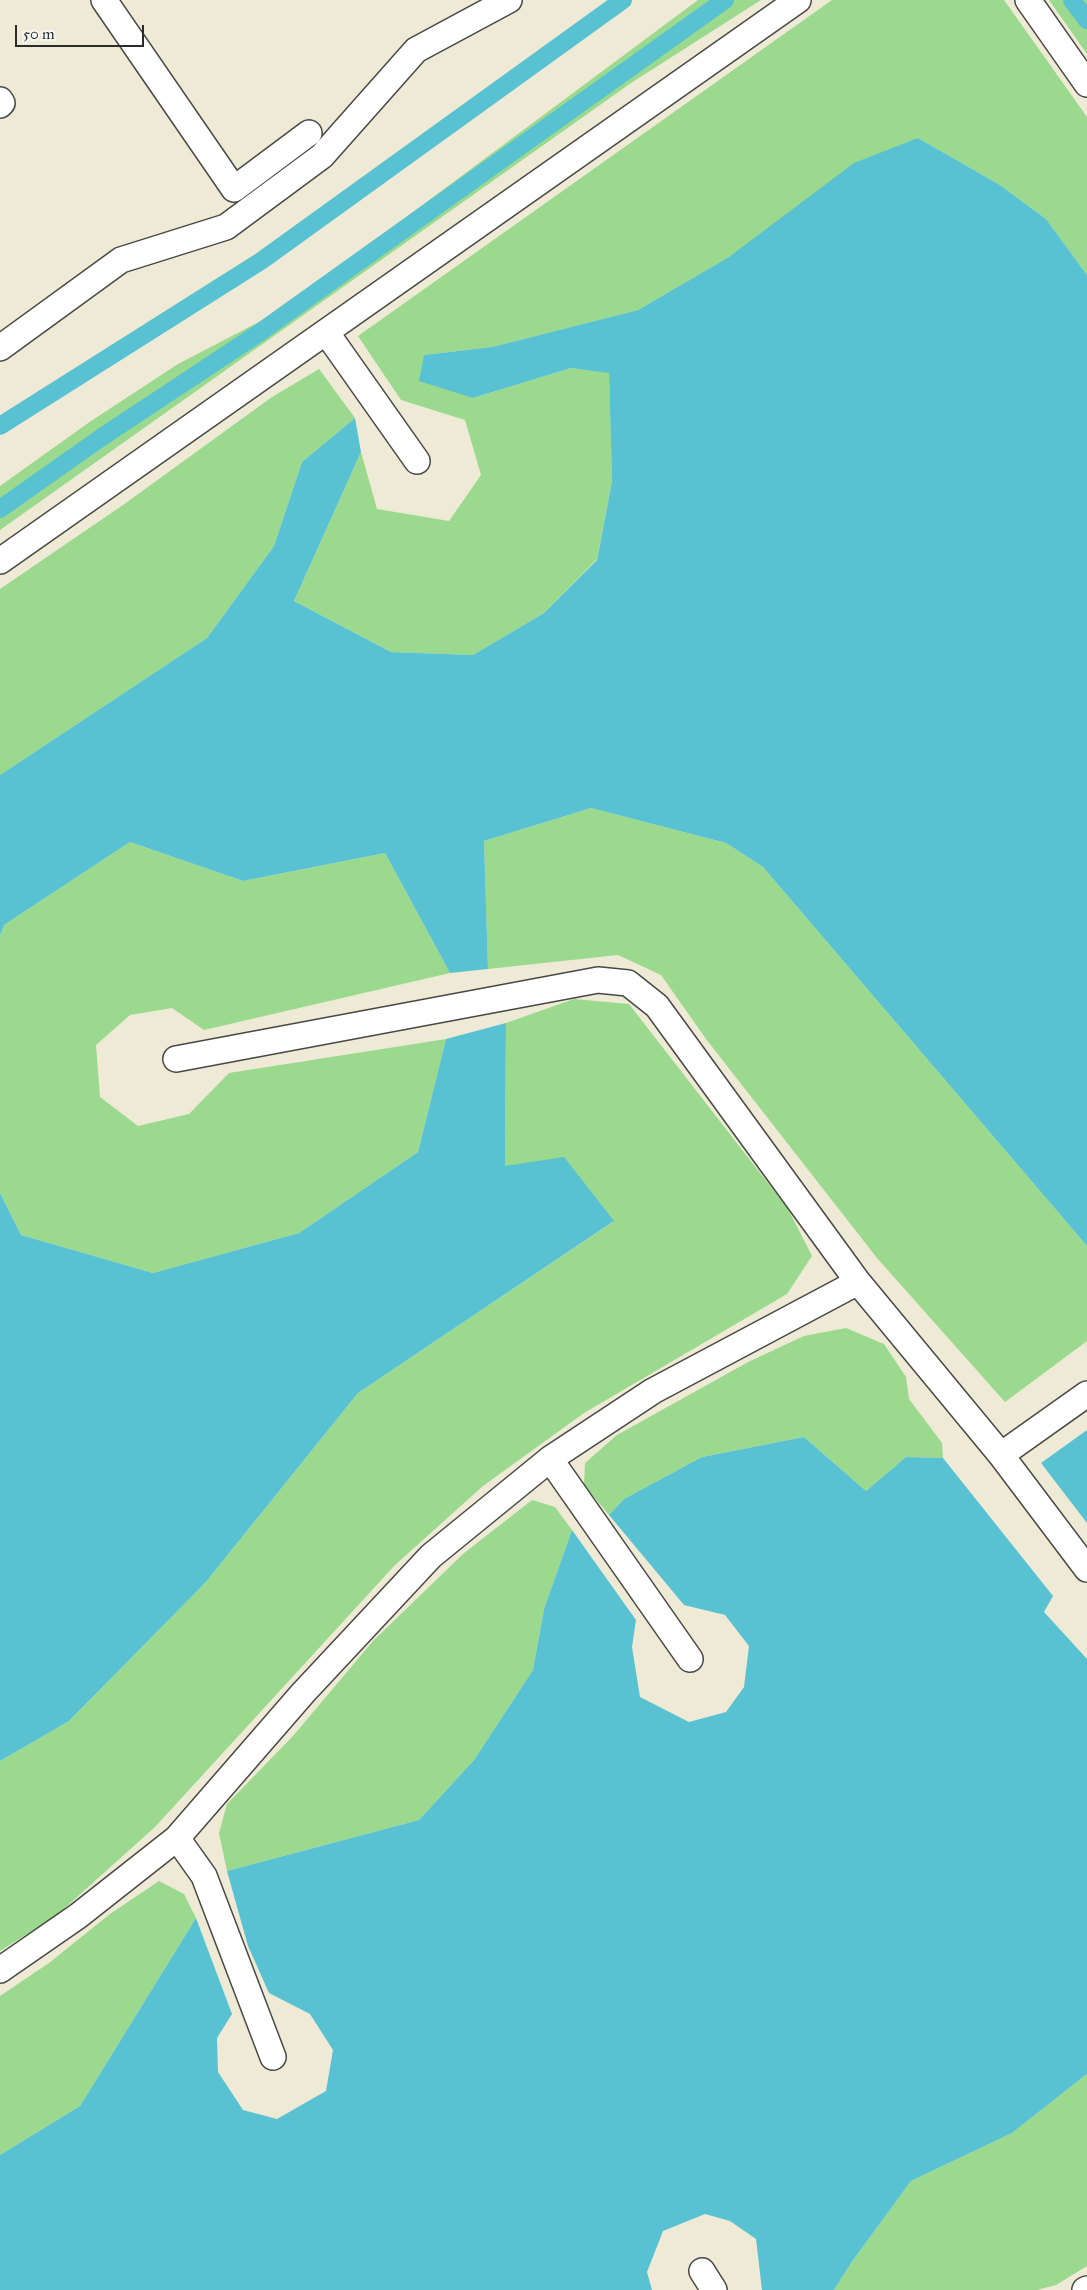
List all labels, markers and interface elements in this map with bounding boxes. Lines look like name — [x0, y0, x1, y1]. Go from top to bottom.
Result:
scale bar — [18, 15, 146, 47]
text: 50 m — [23, 25, 55, 43]

